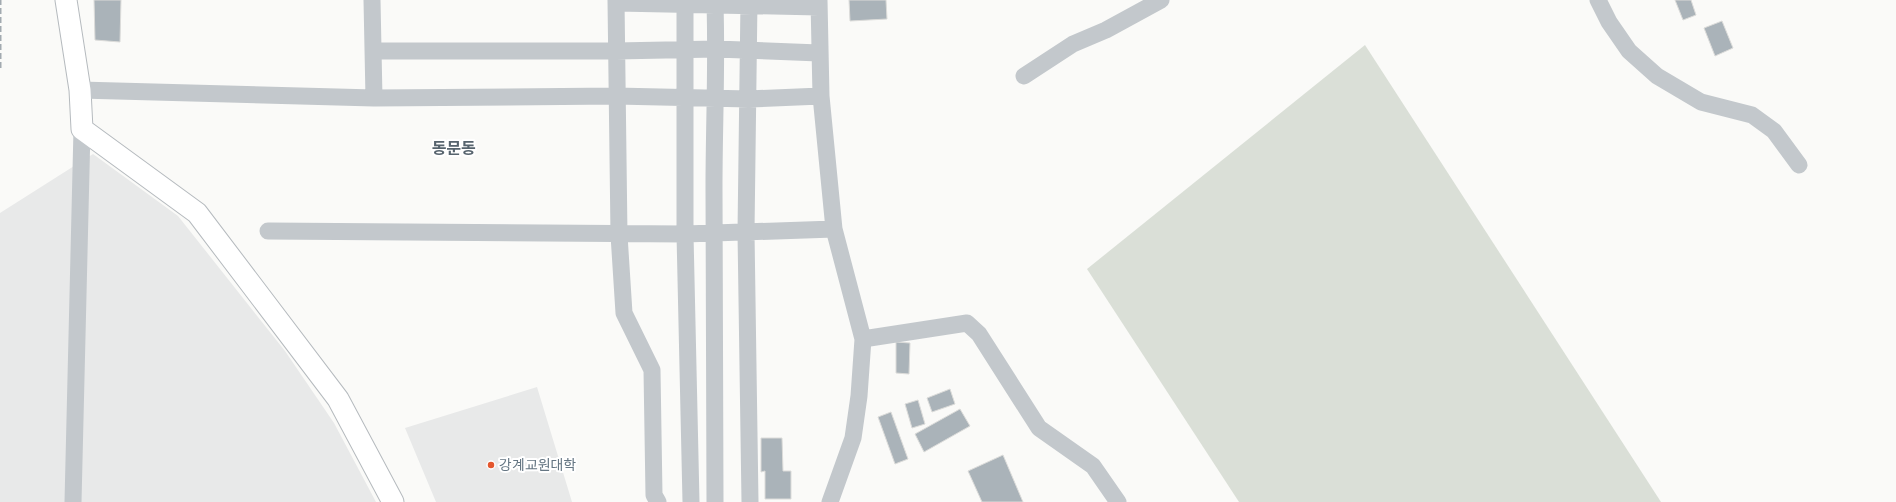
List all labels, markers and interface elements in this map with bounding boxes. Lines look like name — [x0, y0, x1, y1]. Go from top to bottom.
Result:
district label: 동문동 — [432, 139, 476, 159]
place label: 강계교원대학 — [499, 457, 576, 474]
marker: 강계교원대학 — [486, 460, 496, 470]

